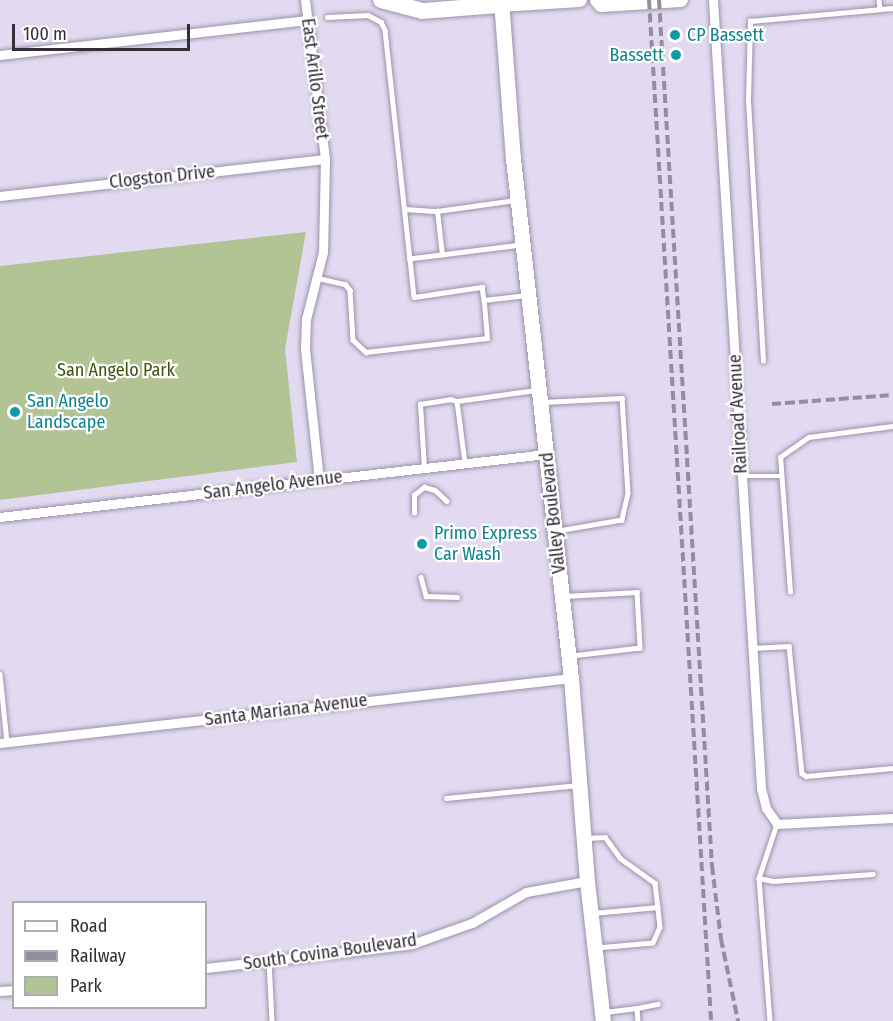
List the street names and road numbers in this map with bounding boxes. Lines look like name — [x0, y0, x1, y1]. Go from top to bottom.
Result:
street label: East Arillo Street — [297, 17, 333, 141]
street label: Clogston Drive — [108, 161, 216, 193]
street label: Railroad Avenue — [724, 354, 752, 474]
street label: Valley Boulevard — [536, 451, 570, 575]
street label: San Angelo Avenue — [202, 466, 344, 504]
street label: Santa Mariana Avenue — [203, 689, 369, 731]
street label: South Covina Boulevard — [242, 929, 418, 975]

